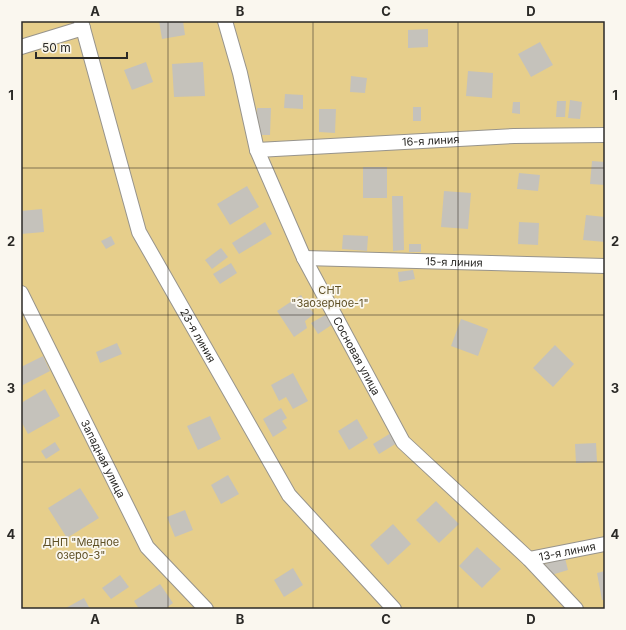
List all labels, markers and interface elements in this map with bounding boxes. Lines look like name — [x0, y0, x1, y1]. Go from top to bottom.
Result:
text: A — [90, 3, 100, 19]
text: B — [236, 3, 245, 19]
text: C — [381, 3, 391, 19]
text: D — [526, 3, 536, 19]
scale bar — [36, 34, 127, 60]
text: 50 m — [42, 40, 71, 55]
text: 1 — [8, 87, 14, 103]
text: 1 — [612, 87, 618, 103]
street label: 16-я линия — [402, 132, 460, 149]
text: 2 — [7, 233, 15, 249]
text: 2 — [611, 233, 619, 249]
street label: 15-я линия — [425, 254, 483, 270]
park label: СНТ "Заозерное-1" — [291, 283, 369, 310]
street label: 23-я линия — [177, 306, 219, 365]
street label: Сосновая улица — [330, 314, 383, 398]
text: 3 — [7, 380, 15, 396]
text: 3 — [611, 380, 619, 396]
street label: Западная улица — [78, 417, 129, 500]
text: 4 — [7, 526, 16, 542]
text: 4 — [611, 526, 620, 542]
park label: ДНП "Медное озеро-3" — [43, 535, 119, 562]
street label: 13-я линия — [538, 539, 597, 564]
text: A — [90, 611, 100, 627]
text: B — [236, 611, 245, 627]
text: C — [381, 611, 391, 627]
text: D — [526, 611, 536, 627]

